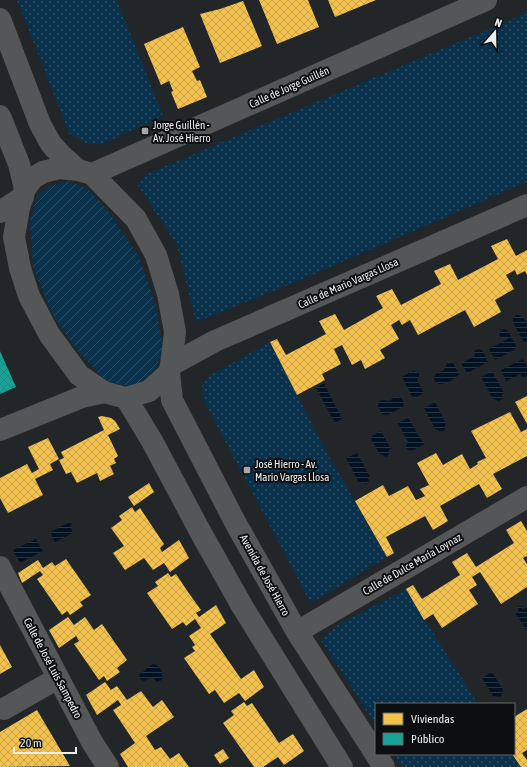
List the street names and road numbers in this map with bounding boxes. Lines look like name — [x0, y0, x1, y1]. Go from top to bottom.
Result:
street label: Calle de Jorge Guillén — [247, 64, 331, 110]
street label: Calle de Mario Vargas Llosa — [296, 255, 400, 311]
street label: Calle de Dulce María Loynaz — [361, 531, 464, 597]
street label: Avenida de José Hierro — [238, 532, 292, 618]
street label: Calle de José Luis Sampedro — [21, 616, 85, 720]

